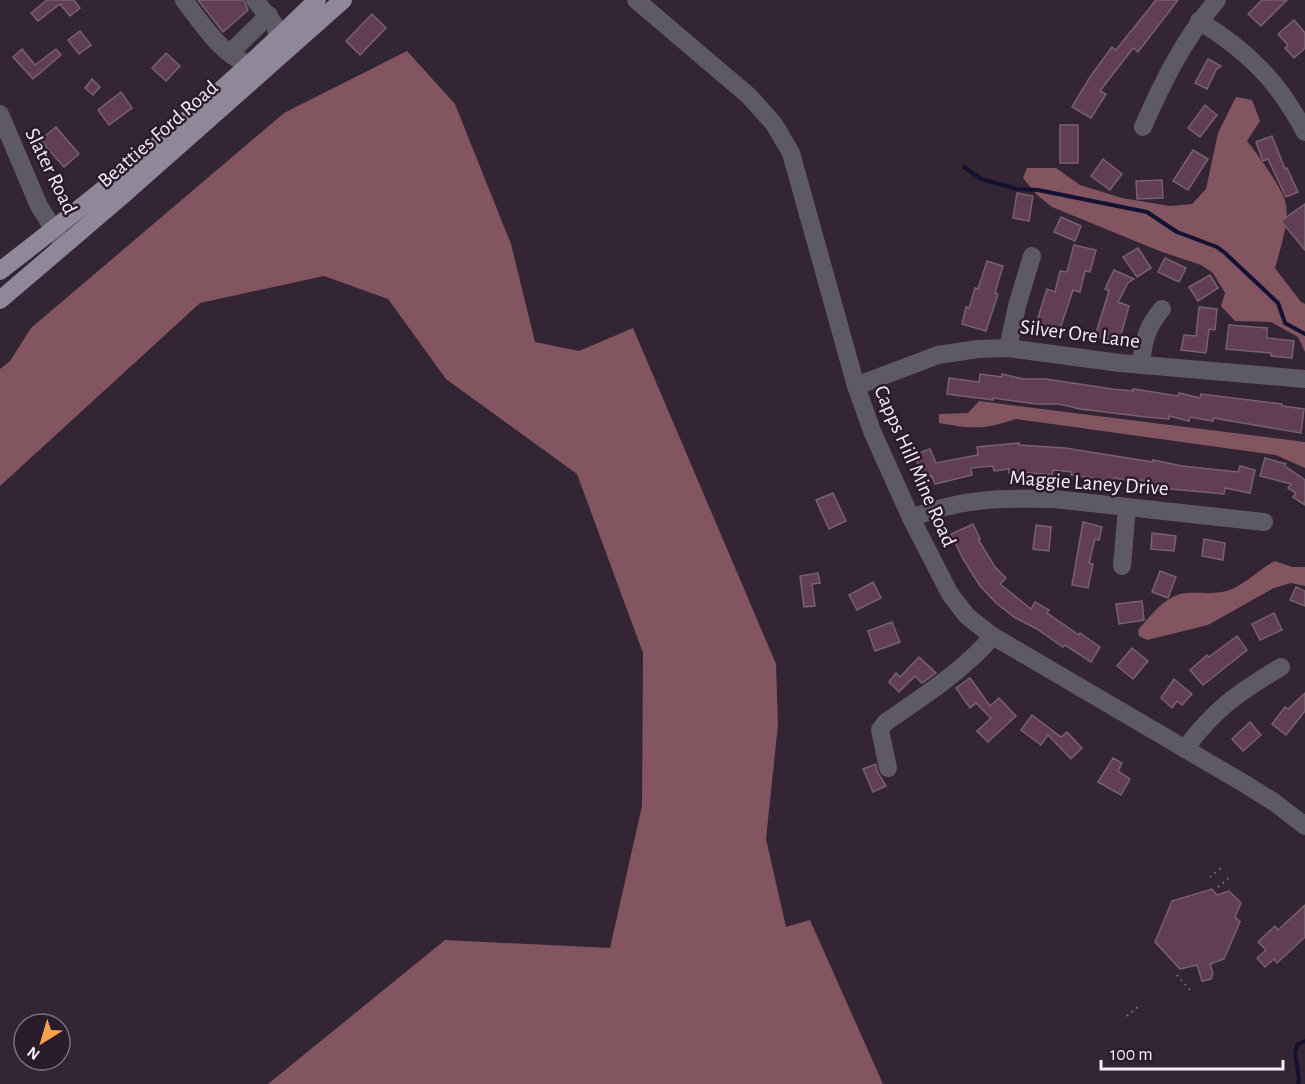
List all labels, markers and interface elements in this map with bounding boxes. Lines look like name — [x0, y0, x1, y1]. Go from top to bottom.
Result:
street label: Beatties Ford Road — [94, 76, 222, 192]
street label: Slater Road — [21, 125, 81, 217]
street label: Silver Ore Lane — [1019, 316, 1141, 352]
street label: Capps Hill Mine Road — [870, 382, 960, 550]
street label: Maggie Laney Drive — [1009, 467, 1169, 499]
north arrow — [12, 1012, 72, 1072]
scale bar — [1101, 1033, 1282, 1071]
text: N — [24, 1043, 43, 1063]
text: 100 m — [1110, 1046, 1153, 1064]

